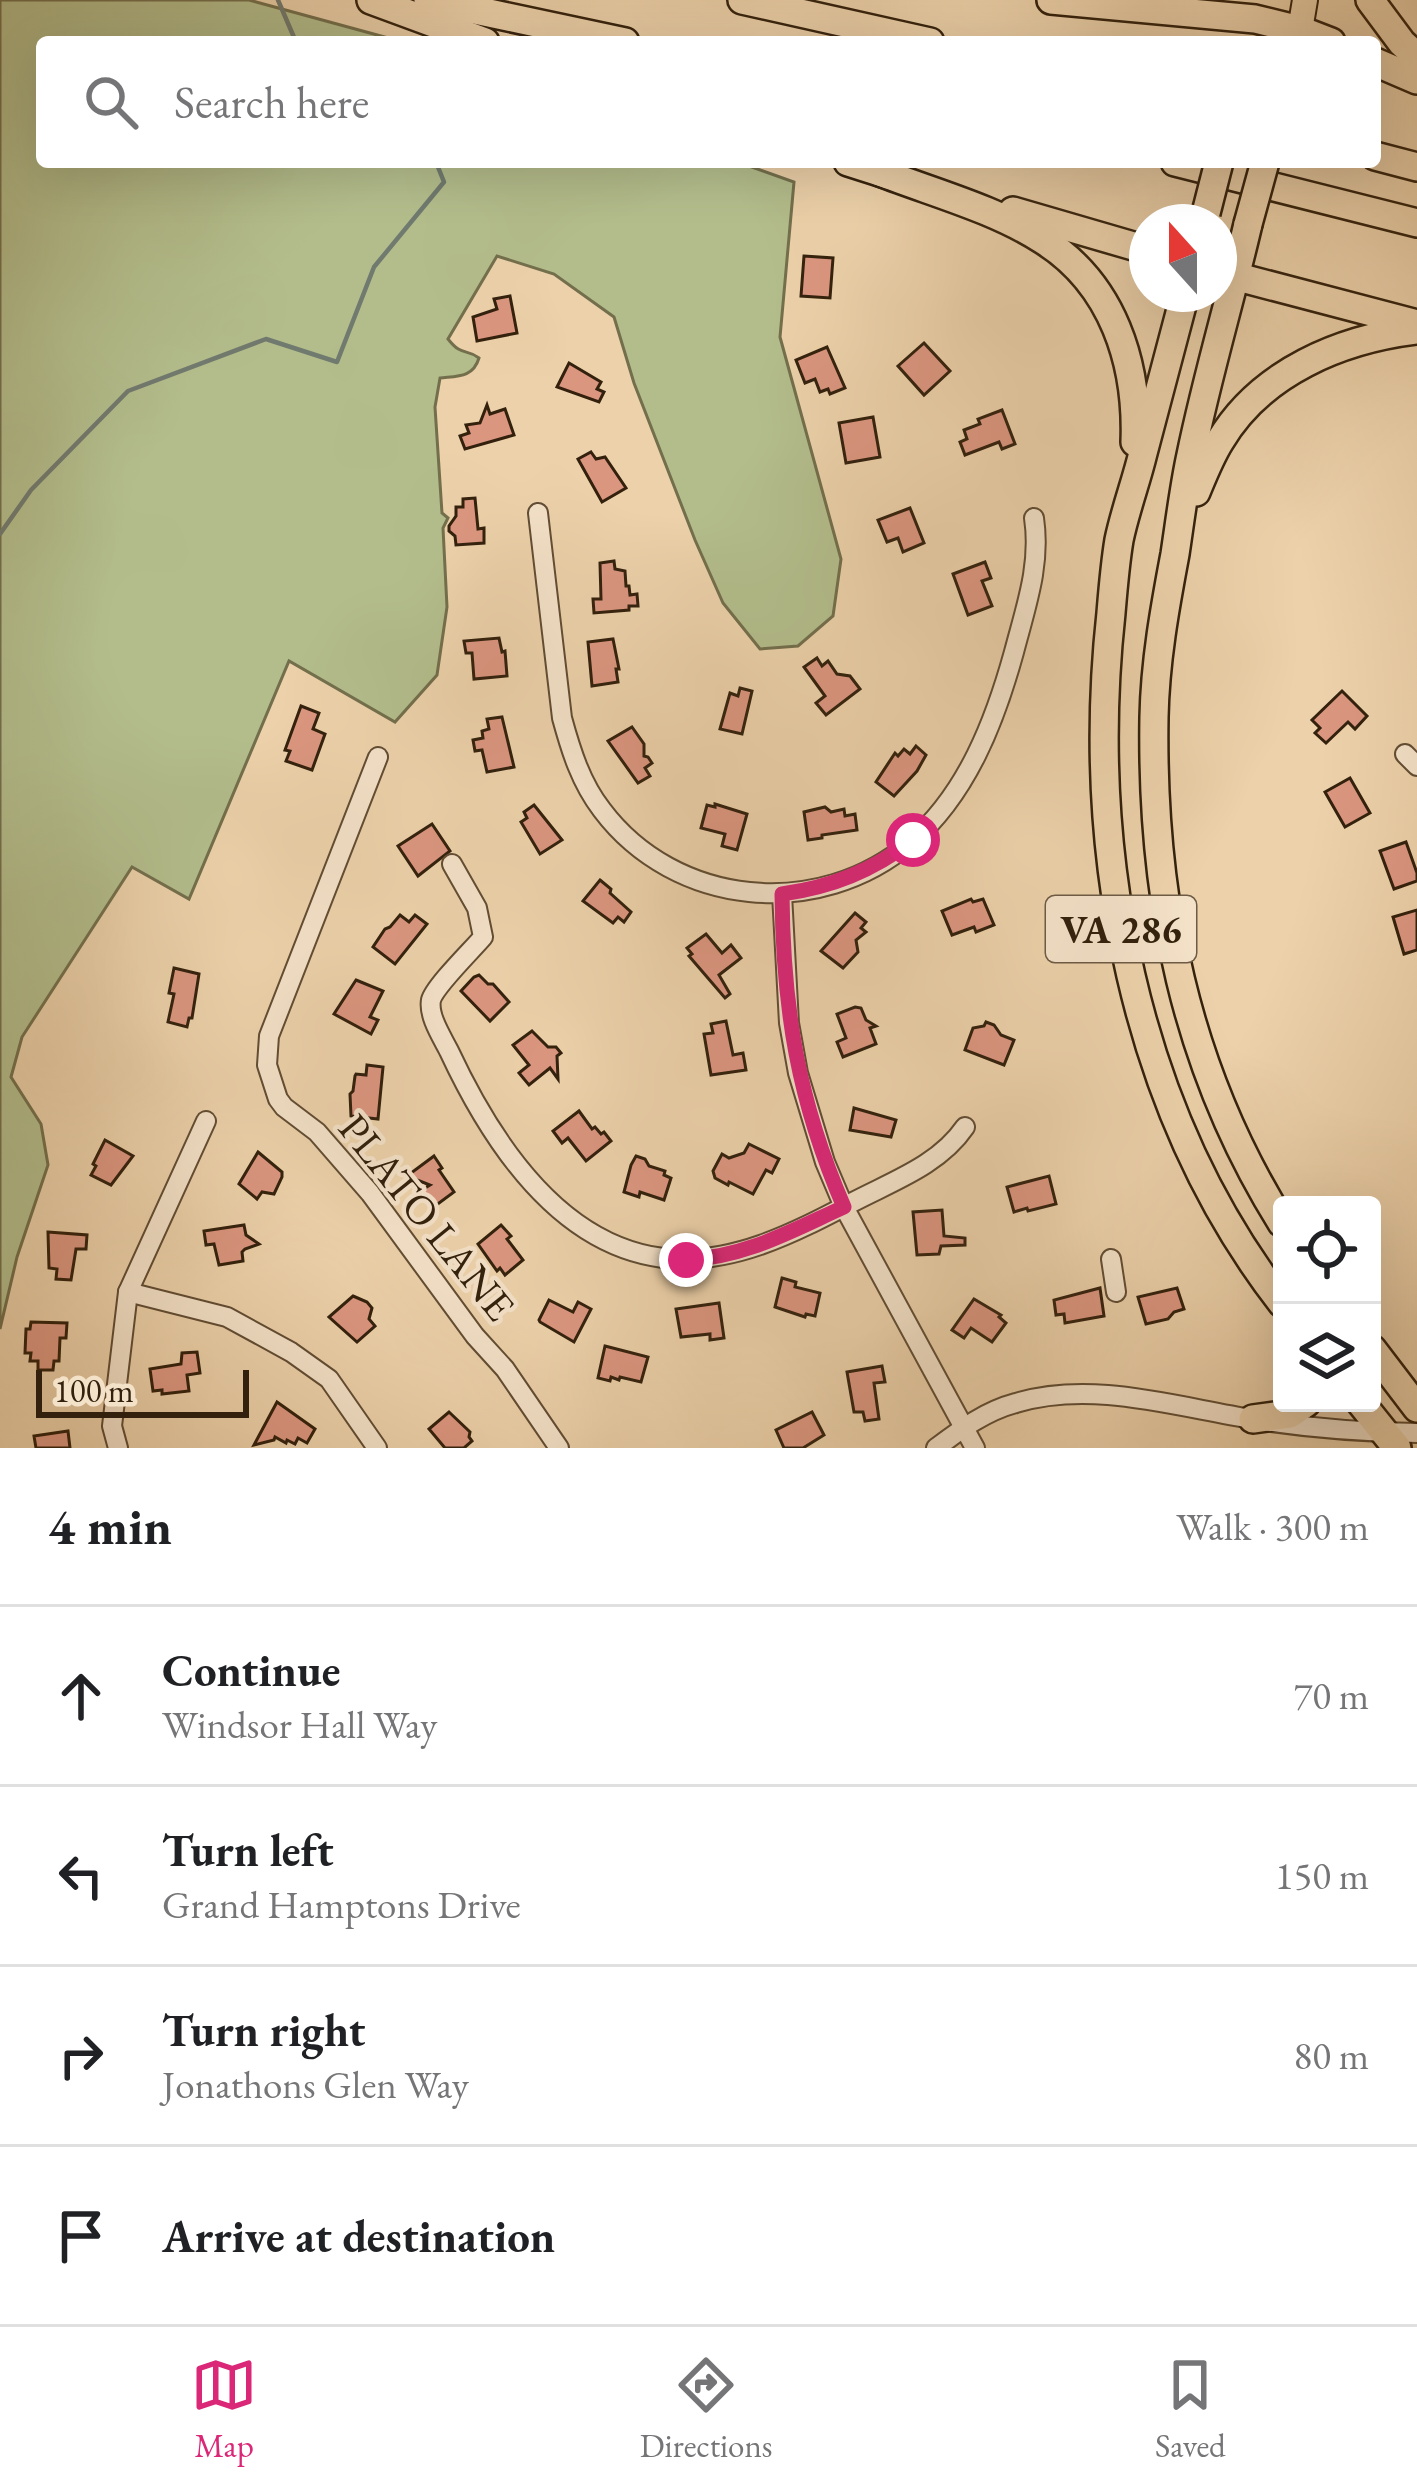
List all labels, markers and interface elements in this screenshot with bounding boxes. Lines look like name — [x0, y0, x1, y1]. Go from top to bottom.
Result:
search box — [36, 36, 1381, 168]
icon: search — [78, 69, 144, 135]
text: Search here — [174, 73, 369, 131]
north arrow — [1129, 204, 1237, 312]
route start — [886, 813, 940, 867]
road number: VA 286 — [1046, 896, 1196, 962]
street label: PLATO LANE — [327, 1102, 527, 1332]
map controls — [1273, 1196, 1381, 1412]
button: locate — [1273, 1196, 1381, 1304]
route end — [659, 1233, 713, 1287]
button: layers — [1273, 1304, 1381, 1412]
scale bar — [36, 1364, 249, 1417]
text: 100 m — [54, 1369, 134, 1412]
text: 4 min — [48, 1493, 172, 1559]
text: Walk · 300 m — [1176, 1501, 1369, 1552]
text: Continue — [162, 1641, 340, 1699]
icon: ahead — [48, 1663, 114, 1729]
text: 70 m — [1293, 1670, 1369, 1721]
text: Windsor Hall Way — [162, 1699, 437, 1750]
text: Turn left — [162, 1821, 334, 1879]
icon: left — [48, 1843, 114, 1909]
text: 150 m — [1275, 1850, 1369, 1901]
text: Grand Hamptons Drive — [162, 1879, 521, 1930]
text: Turn right — [162, 2001, 365, 2059]
icon: right — [48, 2023, 114, 2089]
text: 80 m — [1293, 2030, 1369, 2081]
text: Jonathons Glen Way — [162, 2059, 469, 2110]
icon: arrive — [48, 2203, 114, 2269]
text: Arrive at destination — [162, 2207, 555, 2265]
tab: Map — [191, 2352, 257, 2467]
tab: Directions — [640, 2352, 773, 2467]
tab: Saved — [1155, 2352, 1226, 2467]

